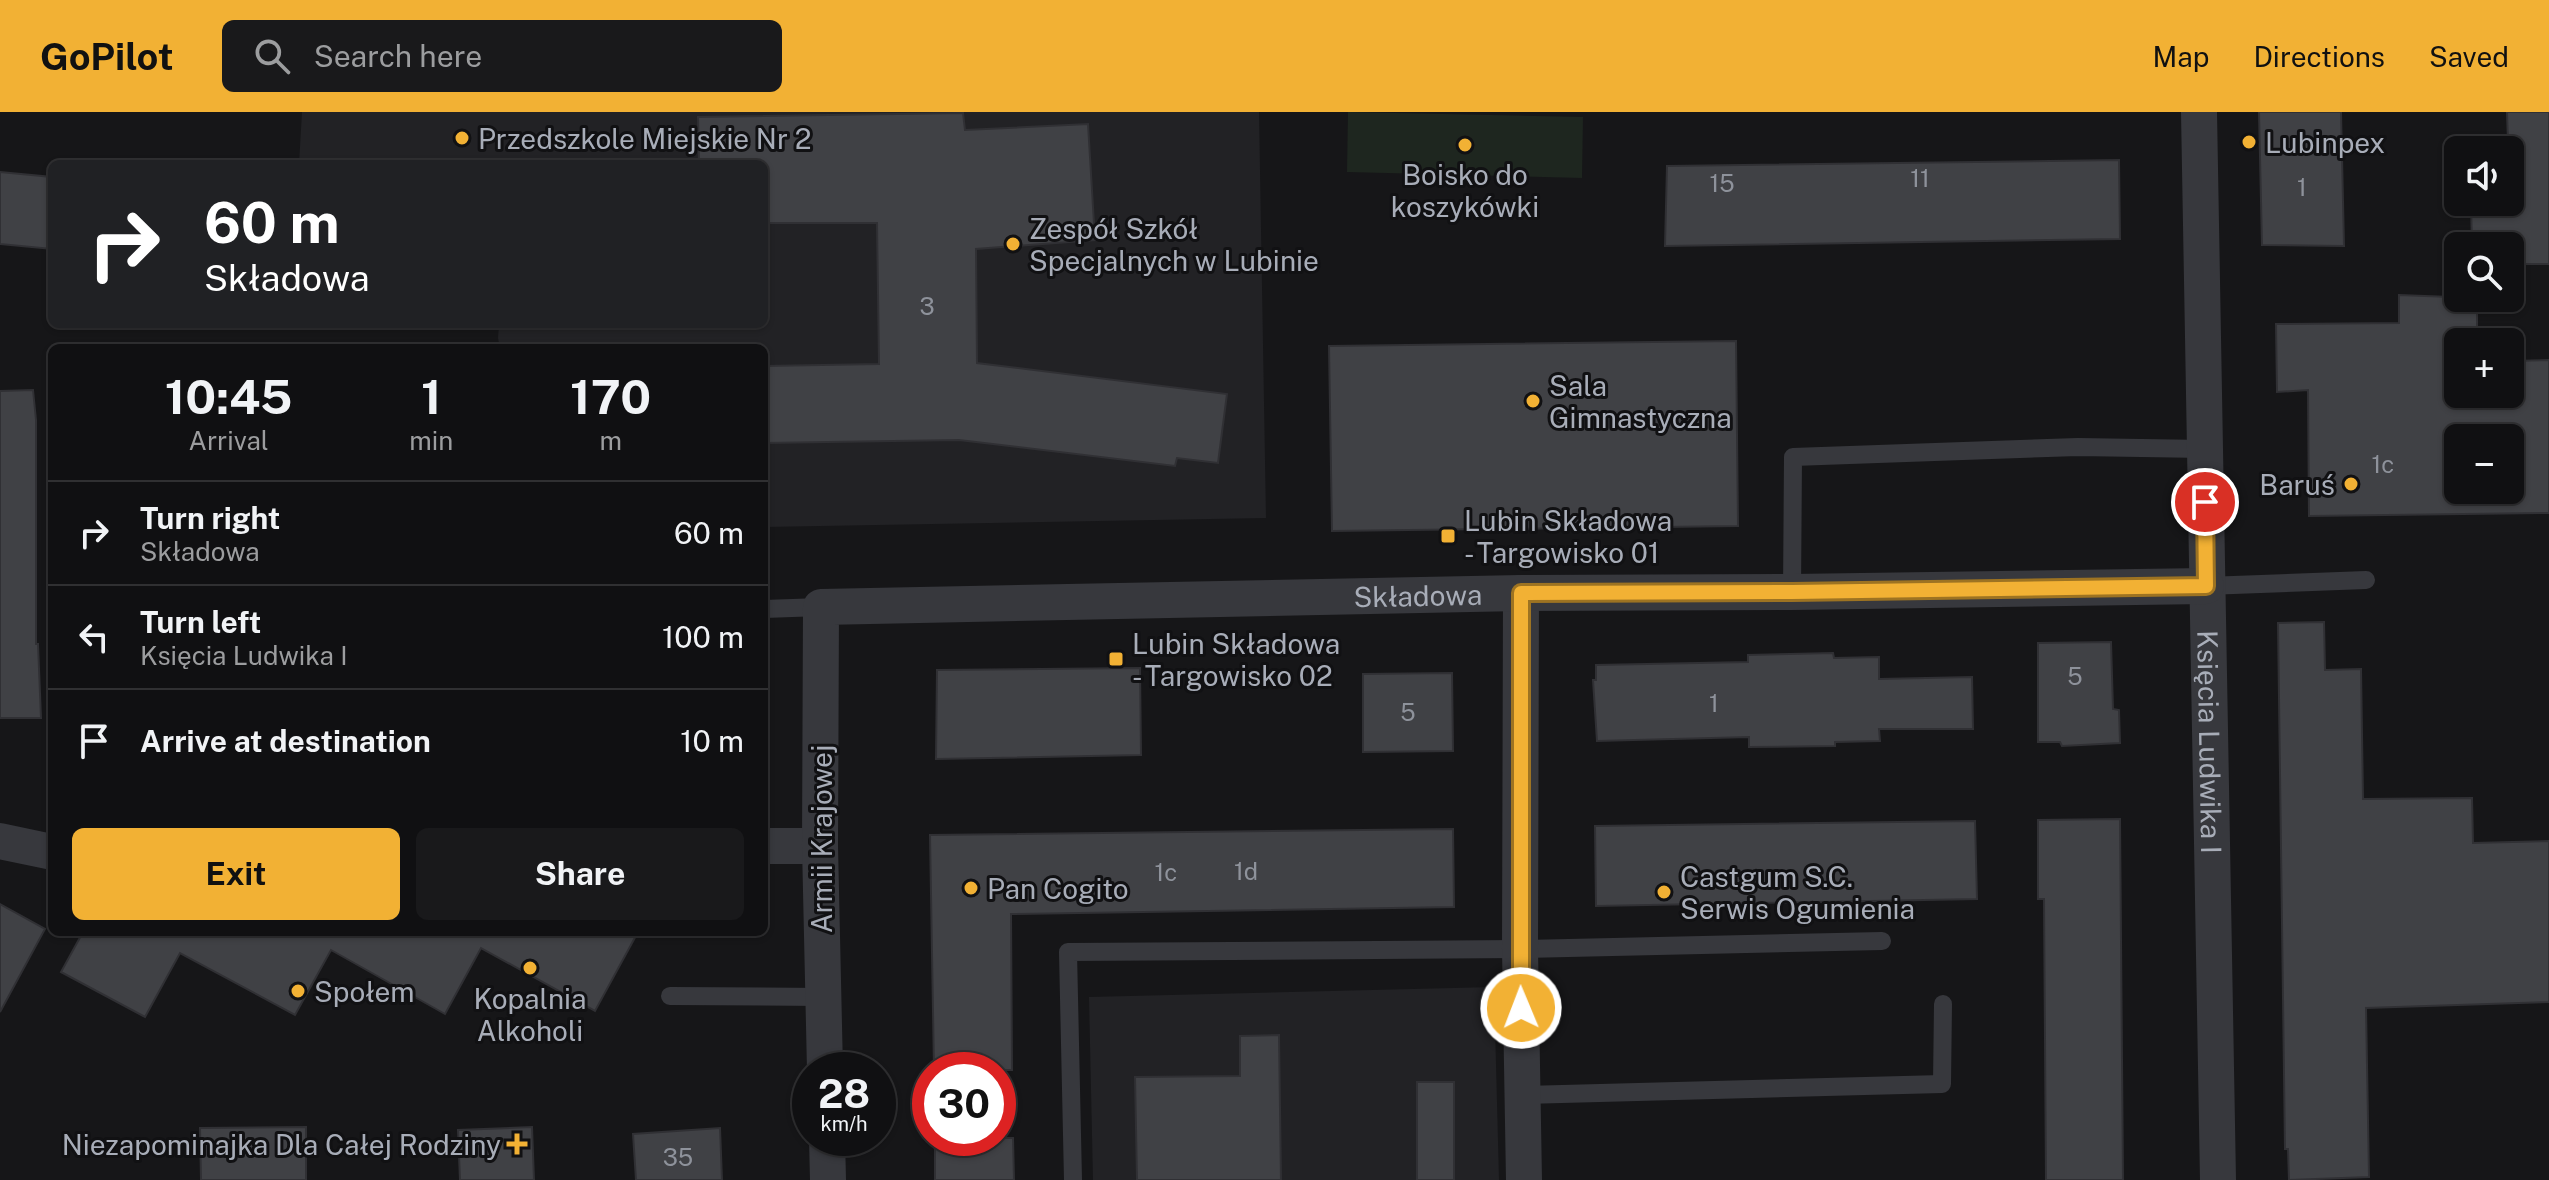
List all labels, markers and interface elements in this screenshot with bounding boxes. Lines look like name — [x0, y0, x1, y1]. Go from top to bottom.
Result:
search box — [222, 20, 782, 92]
text: GoPilot — [40, 34, 174, 79]
icon: search — [250, 34, 294, 78]
text: Search here — [314, 38, 482, 74]
text: Map — [2153, 40, 2209, 73]
text: Directions — [2253, 40, 2385, 73]
text: Saved — [2429, 40, 2509, 73]
place label: Przedszkole Miejskie Nr 2 — [478, 122, 811, 155]
place label: Lubinpex — [2265, 126, 2385, 159]
marker: Przedszkole Miejskie Nr 2 — [453, 129, 471, 147]
marker: Lubinpex — [2240, 133, 2258, 151]
marker: Boisko do koszykówki — [1456, 136, 1474, 154]
map controls — [2444, 136, 2524, 504]
button: sound — [2444, 136, 2524, 216]
place label: Boisko do koszykówki — [1391, 158, 1539, 223]
house number: 11 — [1910, 164, 1930, 192]
house number: 15 — [1709, 169, 1735, 197]
house number: 1 — [2297, 173, 2307, 201]
text: 60 m — [204, 190, 340, 256]
icon: right — [72, 192, 176, 296]
place label: Zespół Szkół Specjalnych w Lubinie — [1029, 212, 1319, 277]
button: search — [2444, 232, 2524, 312]
marker: Zespół Szkół Specjalnych w Lubinie — [1004, 235, 1022, 253]
text: Składowa — [204, 257, 370, 299]
house number: 3 — [919, 292, 935, 320]
button: + — [2444, 328, 2524, 408]
text: 10:45 — [165, 368, 292, 425]
text: 1 — [421, 368, 442, 425]
text: 170 — [570, 368, 651, 425]
place label: Sala Gimnastyczna — [1549, 369, 1732, 434]
marker: Sala Gimnastyczna — [1524, 392, 1542, 410]
button: − — [2444, 424, 2524, 504]
text: Arrival — [188, 425, 269, 456]
text: min — [409, 425, 453, 456]
text: m — [599, 425, 622, 456]
house number: 1c — [2372, 450, 2394, 478]
pin — [2171, 468, 2239, 536]
place label: Baruś — [2259, 468, 2335, 501]
marker: Baruś — [2342, 475, 2360, 493]
icon: arrive — [2183, 480, 2227, 524]
text: Turn right — [140, 500, 280, 536]
place label: Lubin Składowa - Targowisko 01 — [1464, 504, 1672, 569]
icon: right — [72, 511, 116, 555]
text: 60 m — [674, 515, 744, 551]
marker: Lubin Składowa - Targowisko 01 — [1439, 527, 1457, 545]
text: Składowa — [140, 536, 260, 567]
street label: Składowa — [1353, 577, 1483, 613]
text: Turn left — [140, 604, 261, 640]
icon: left — [72, 615, 116, 659]
text: 100 m — [662, 619, 744, 655]
place label: Lubin Składowa - Targowisko 02 — [1132, 627, 1340, 692]
street label: Księcia Ludwika I — [2192, 630, 2229, 854]
text: Księcia Ludwika I — [140, 640, 348, 671]
marker: Lubin Składowa - Targowisko 02 — [1107, 650, 1125, 668]
house number: 5 — [2067, 662, 2083, 690]
house number: 1 — [1709, 689, 1719, 717]
house number: 5 — [1400, 698, 1416, 726]
icon: arrive — [72, 719, 116, 763]
text: Arrive at destination — [140, 723, 431, 759]
text: 10 m — [680, 723, 744, 759]
street label: Armii Krajowej — [805, 745, 838, 933]
button: Exit — [72, 828, 400, 920]
button: Share — [416, 828, 744, 920]
house number: 1d — [1234, 857, 1258, 885]
house number: 1c — [1155, 858, 1177, 886]
place label: Castgum S.C. Serwis Ogumienia — [1680, 860, 1915, 925]
place label: Pan Cogito — [987, 872, 1129, 905]
marker: Pan Cogito — [962, 879, 980, 897]
marker: Castgum S.C. Serwis Ogumienia — [1655, 883, 1673, 901]
marker: Kopalnia Alkoholi — [521, 959, 539, 977]
position arrow — [1479, 966, 1563, 1050]
place label: Społem — [314, 975, 415, 1008]
marker: Społem — [289, 982, 307, 1000]
place label: Kopalnia Alkoholi — [473, 982, 587, 1047]
speed limit sign: 30 — [912, 1052, 1016, 1156]
text: 28 — [818, 1070, 870, 1117]
text: km/h — [820, 1112, 868, 1136]
place label: Niezapominajka Dla Całej Rodziny — [62, 1128, 501, 1161]
marker: Niezapominajka Dla Całej Rodziny — [508, 1135, 526, 1153]
house number: 35 — [663, 1143, 693, 1171]

